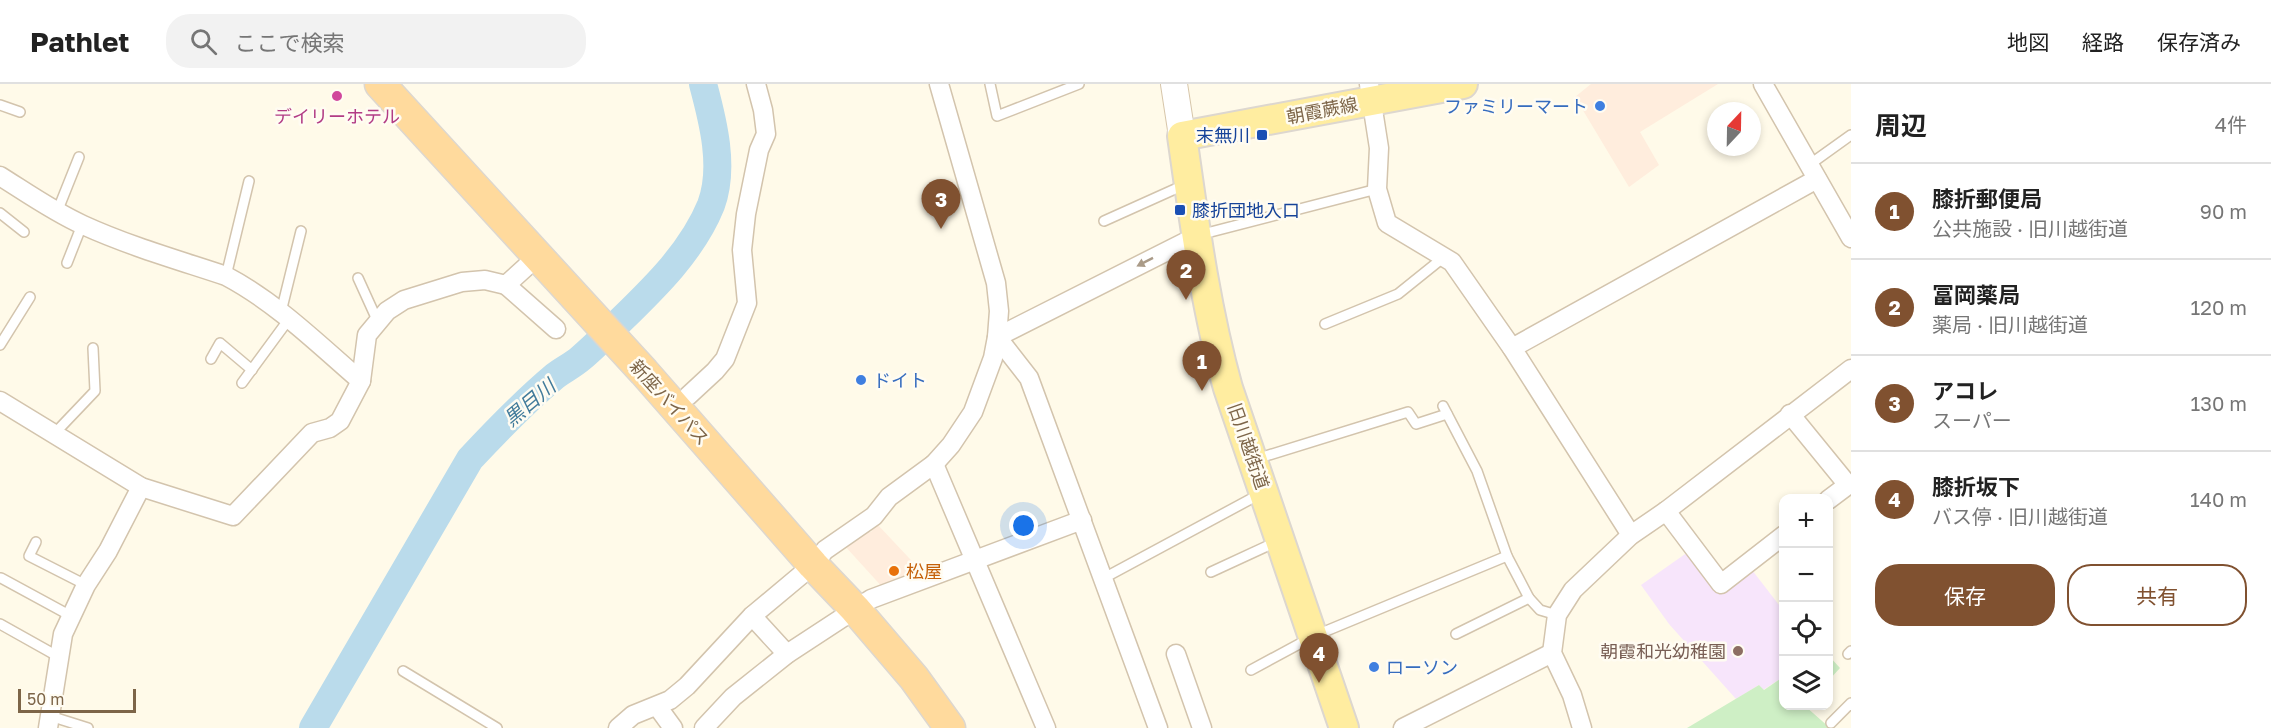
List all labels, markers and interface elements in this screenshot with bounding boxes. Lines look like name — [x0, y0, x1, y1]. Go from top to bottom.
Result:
search box — [166, 14, 586, 68]
text: Pathlet — [30, 25, 130, 58]
icon: search — [187, 25, 220, 58]
text: ここで検索 — [235, 29, 345, 56]
text: 地図 — [2007, 29, 2049, 55]
text: 経路 — [2082, 29, 2124, 55]
text: 保存済み — [2157, 29, 2241, 55]
marker: デイリーホテル — [330, 89, 344, 103]
street label: 朝霞蕨線 — [1285, 92, 1359, 128]
place label: ファミリーマート — [1444, 95, 1588, 117]
marker: ファミリーマート — [1593, 99, 1607, 113]
north arrow — [1707, 102, 1761, 156]
place label: デイリーホテル — [274, 105, 400, 127]
text: 周辺 — [1875, 110, 1927, 141]
text: 4件 — [2215, 112, 2247, 136]
place label: 末無川 — [1196, 124, 1250, 146]
marker: 末無川 — [1255, 128, 1269, 142]
pin: 3 — [922, 180, 960, 229]
text: 膝折郵便局 — [1932, 185, 2042, 212]
place label: 膝折団地入口 — [1192, 199, 1300, 221]
text: 1 — [1889, 199, 1900, 223]
text: 90 m — [2200, 199, 2247, 223]
marker: 膝折団地入口 — [1173, 203, 1187, 217]
text: 公共施設 · 旧川越街道 — [1932, 216, 2128, 240]
pin: 2 — [1166, 250, 1206, 300]
one-way arrow — [1136, 258, 1153, 267]
text: 冨岡薬局 — [1932, 281, 2020, 308]
text: 2 — [1888, 295, 1901, 319]
text: 120 m — [2191, 295, 2247, 319]
text: 薬局 · 旧川越街道 — [1932, 312, 2088, 336]
pin: 1 — [1182, 342, 1222, 391]
street label: 新座バイパス — [626, 355, 714, 449]
place label: ドイト — [873, 369, 927, 391]
water label: 黒目川 — [498, 372, 561, 430]
marker: ドイト — [854, 373, 868, 387]
text: アコレ — [1932, 377, 1998, 404]
text: 3 — [1888, 391, 1901, 415]
text: 130 m — [2191, 391, 2247, 415]
street label: 旧川越街道 — [1224, 400, 1274, 492]
text: スーパー — [1932, 408, 2012, 432]
text: 膝折坂下 — [1932, 473, 2020, 500]
text: 4 — [1888, 487, 1901, 511]
text: 140 m — [2190, 487, 2247, 511]
map controls — [1779, 494, 1833, 710]
button: + — [1779, 494, 1833, 548]
text: バス停 · 旧川越街道 — [1932, 504, 2108, 528]
your location — [1009, 511, 1038, 540]
button: − — [1779, 548, 1833, 602]
place label: 松屋 — [906, 560, 942, 582]
marker: 松屋 — [887, 564, 901, 578]
button: 保存 — [1875, 564, 2055, 626]
button: 共有 — [2067, 564, 2247, 626]
button: locate — [1779, 602, 1833, 656]
pin: 4 — [1300, 634, 1338, 683]
place label: 朝霞和光幼稚園 — [1600, 640, 1726, 662]
marker: 朝霞和光幼稚園 — [1731, 644, 1745, 658]
place label: ローソン — [1386, 656, 1458, 678]
button: layers — [1779, 656, 1833, 710]
marker: ローソン — [1367, 660, 1381, 674]
scale bar — [18, 686, 136, 714]
text: 50 m — [27, 689, 64, 709]

